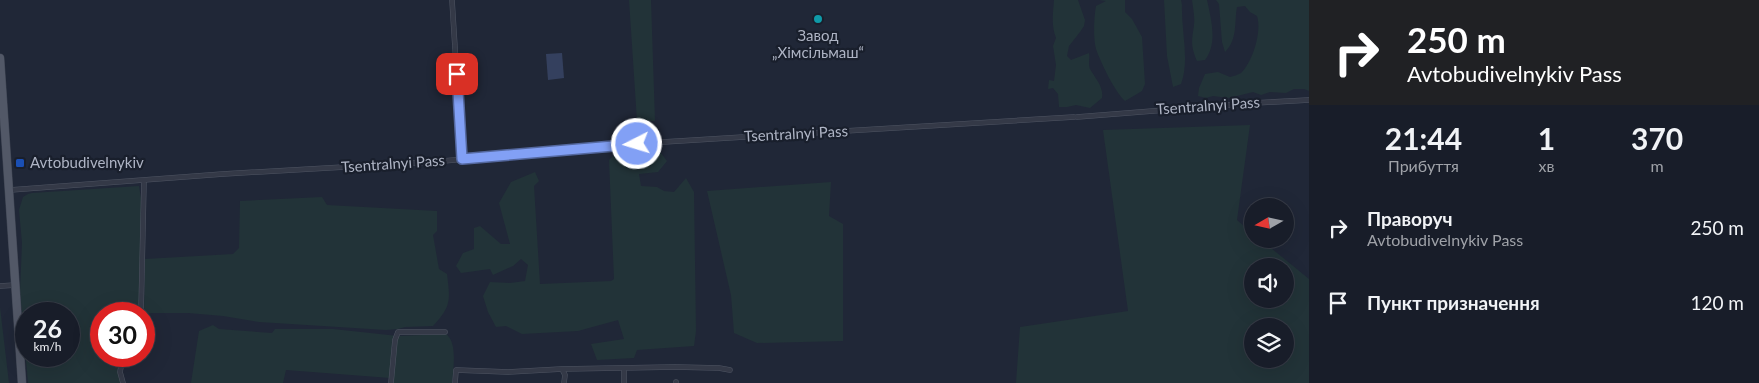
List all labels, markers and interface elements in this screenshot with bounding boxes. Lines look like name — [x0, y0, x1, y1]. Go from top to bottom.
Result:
marker: Завод „Хімсільмаш“ — [812, 13, 824, 25]
text: 250 m — [1407, 18, 1506, 60]
icon: right — [1324, 20, 1389, 85]
place label: Завод „Хімсільмаш“ — [772, 26, 864, 61]
pin — [436, 53, 478, 95]
icon: arrive — [443, 60, 471, 88]
text: Avtobudivelnykiv Pass — [1407, 60, 1622, 87]
street label: Tsentralnyi Pass — [1155, 92, 1260, 118]
position arrow — [610, 117, 662, 169]
text: 21:44 — [1385, 120, 1462, 156]
text: 1 — [1538, 120, 1555, 156]
text: 370 — [1631, 120, 1683, 156]
street label: Tsentralnyi Pass — [743, 121, 848, 145]
street label: Tsentralnyi Pass — [340, 150, 445, 176]
place label: Avtobudivelnykiv — [30, 153, 144, 171]
text: Прибуття — [1388, 156, 1459, 175]
text: хв — [1539, 156, 1555, 175]
text: m — [1651, 156, 1664, 175]
marker: Avtobudivelnykiv — [14, 157, 26, 169]
north arrow — [1244, 198, 1294, 248]
map controls — [1244, 198, 1294, 368]
text: Праворуч — [1367, 207, 1452, 230]
icon: right — [1324, 214, 1352, 242]
text: 250 m — [1690, 216, 1744, 239]
text: Avtobudivelnykiv Pass — [1367, 230, 1523, 249]
button: sound — [1244, 258, 1294, 308]
icon: arrive — [1324, 289, 1352, 317]
text: Пункт призначення — [1367, 291, 1540, 314]
text: 120 m — [1690, 291, 1744, 314]
speed limit sign: 30 — [90, 302, 155, 367]
text: 26 — [33, 313, 62, 343]
button: layers — [1244, 318, 1294, 368]
text: km/h — [33, 339, 62, 354]

